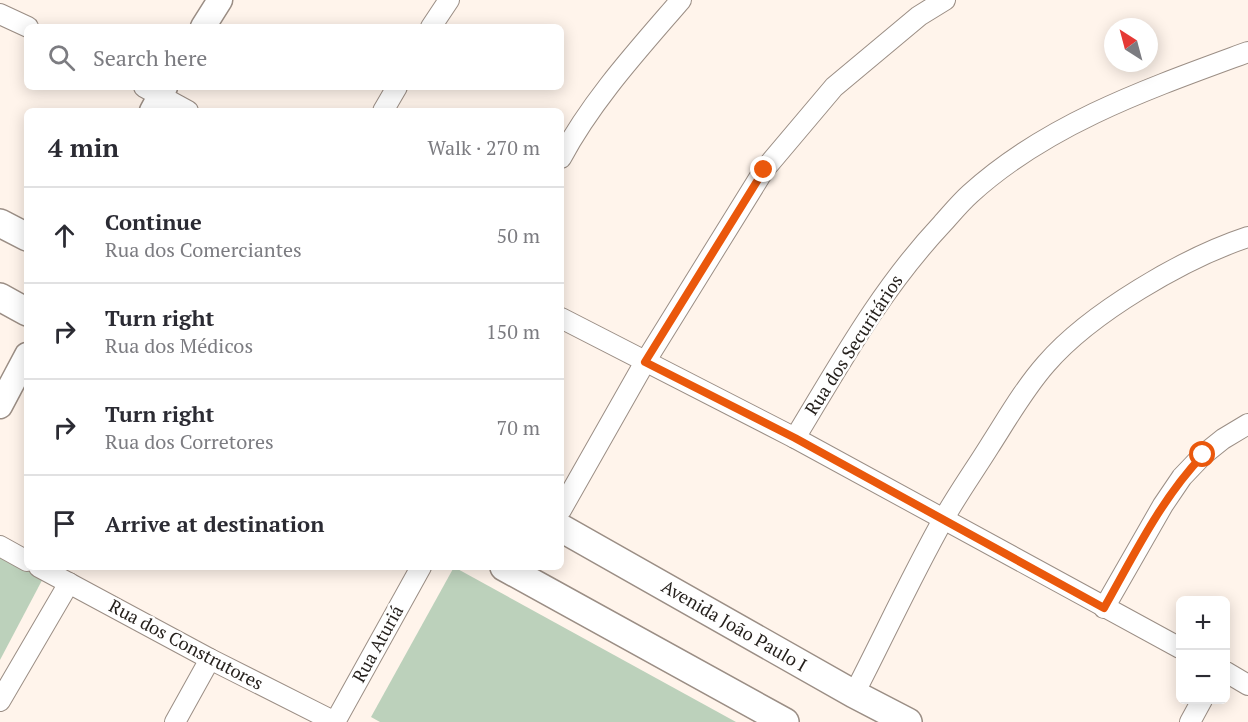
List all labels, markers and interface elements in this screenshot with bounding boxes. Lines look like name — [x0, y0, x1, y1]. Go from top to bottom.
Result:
north arrow — [1104, 18, 1158, 72]
search box — [24, 24, 564, 90]
icon: search — [45, 41, 78, 74]
text: Search here — [93, 43, 207, 72]
text: 4 min — [48, 130, 119, 164]
text: Walk · 270 m — [428, 134, 540, 161]
route end — [750, 156, 776, 182]
text: Continue — [105, 207, 202, 236]
icon: ahead — [48, 219, 81, 252]
text: 50 m — [497, 222, 540, 249]
text: Rua dos Comerciantes — [105, 236, 302, 263]
street label: Rua dos Securitários — [799, 270, 908, 419]
text: Turn right — [105, 303, 214, 332]
icon: right — [48, 315, 81, 348]
text: 150 m — [486, 318, 540, 345]
text: Rua dos Médicos — [105, 332, 253, 359]
text: Turn right — [105, 399, 214, 428]
icon: right — [48, 411, 81, 444]
text: 70 m — [497, 414, 540, 441]
text: Rua dos Corretores — [105, 428, 274, 455]
route start — [1189, 441, 1215, 467]
icon: arrive — [48, 507, 81, 540]
text: Arrive at destination — [105, 509, 324, 538]
street label: Avenida João Paulo I — [657, 574, 812, 677]
street label: Rua dos Construtores — [105, 593, 268, 695]
map controls — [1176, 596, 1230, 704]
button: + — [1176, 596, 1230, 650]
street label: Rua Aturiá — [346, 601, 408, 686]
button: − — [1176, 650, 1230, 704]

